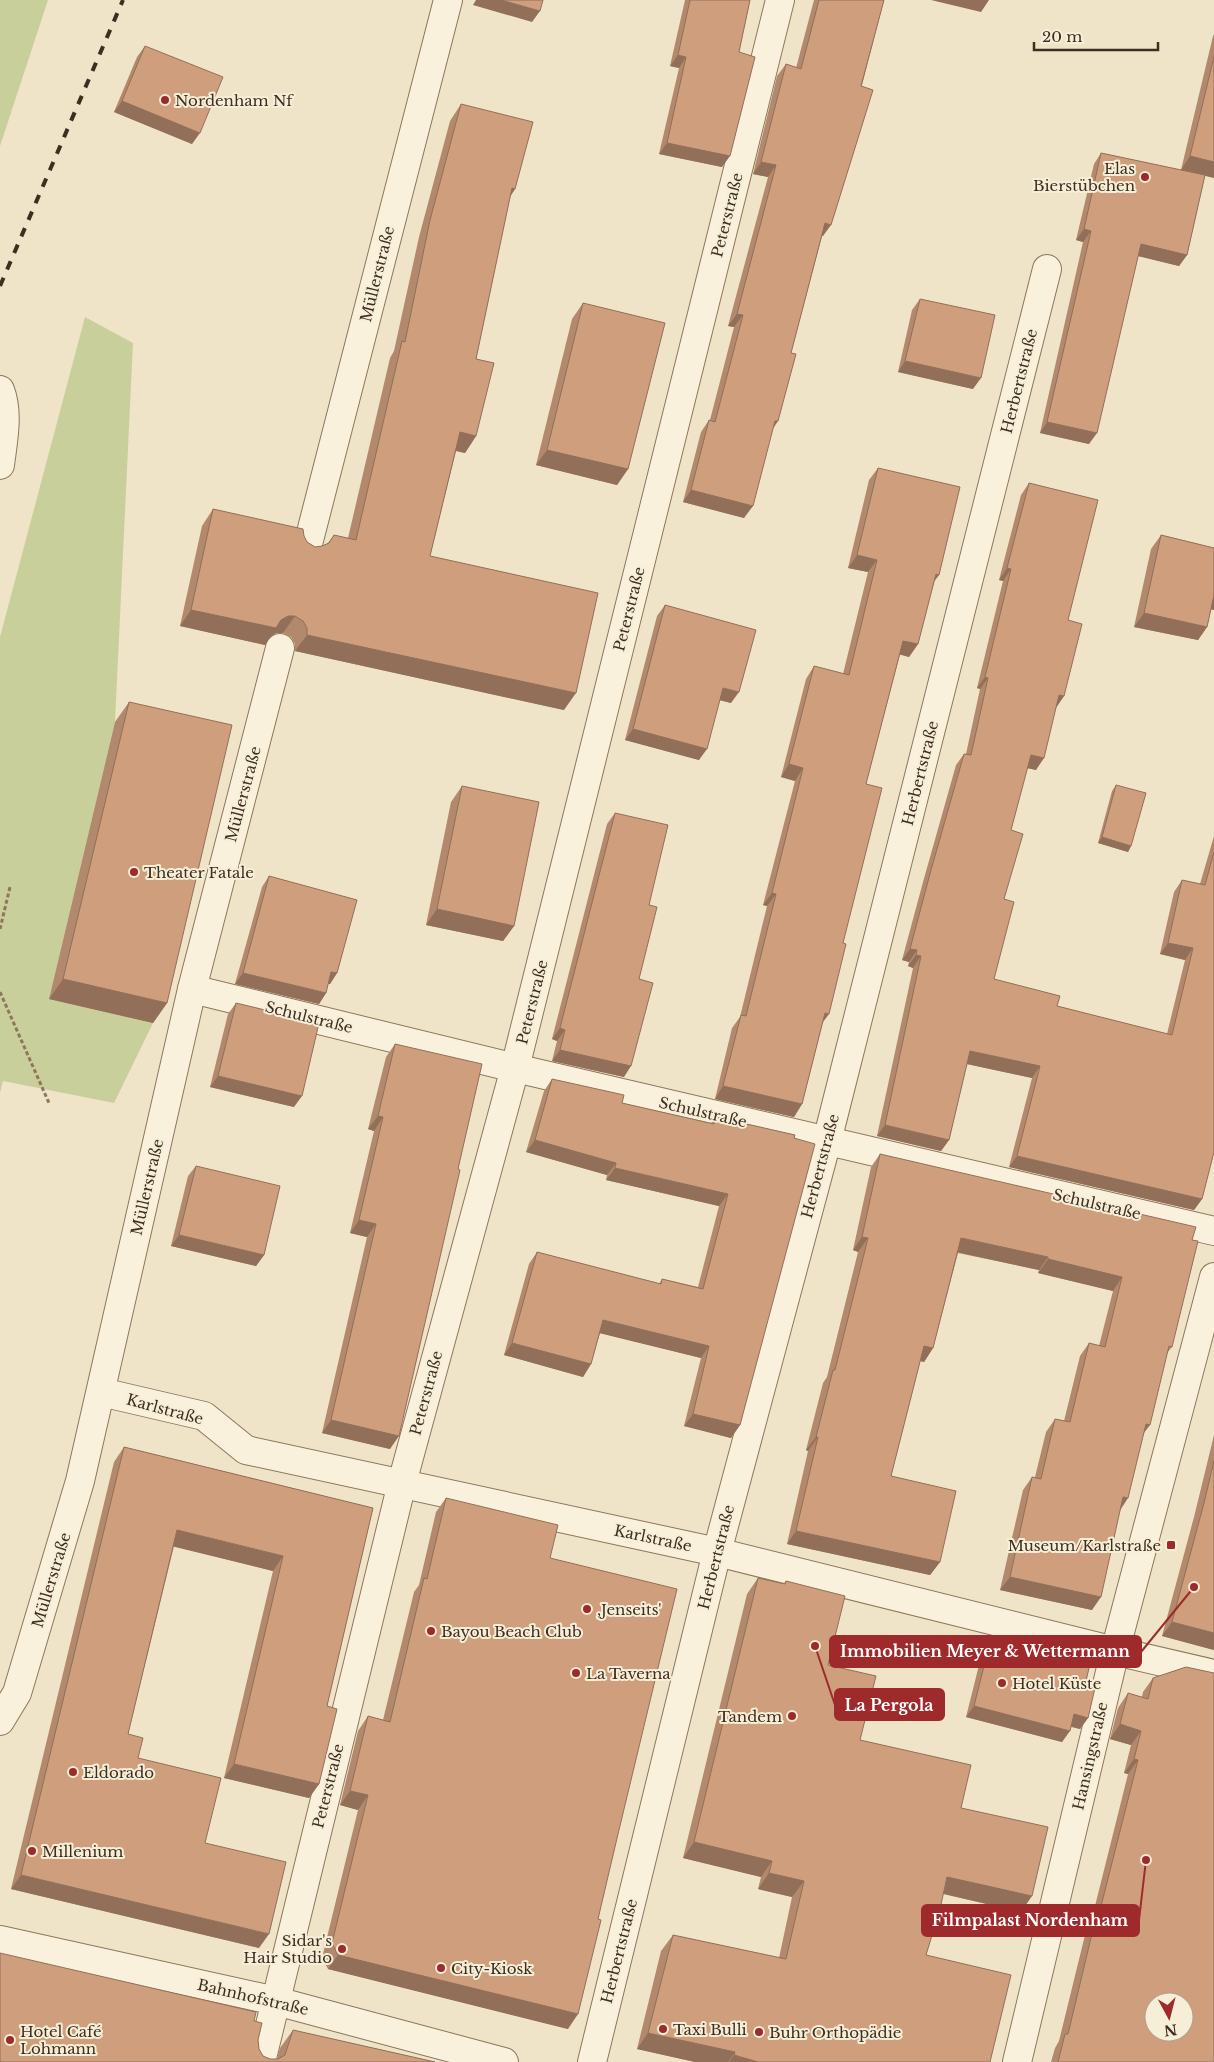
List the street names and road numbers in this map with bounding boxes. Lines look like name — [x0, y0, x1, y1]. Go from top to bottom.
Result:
street label: Peterstraße — [707, 171, 747, 259]
street label: Müllerstraße — [356, 224, 398, 324]
street label: Herbertstraße — [997, 327, 1041, 435]
street label: Peterstraße — [609, 565, 649, 653]
street label: Herbertstraße — [898, 719, 942, 827]
street label: Müllerstraße — [221, 744, 265, 844]
street label: Peterstraße — [512, 958, 552, 1046]
street label: Schulstraße — [263, 997, 355, 1037]
street label: Schulstraße — [657, 1093, 749, 1131]
street label: Herbertstraße — [797, 1112, 843, 1220]
street label: Müllerstraße — [127, 1137, 167, 1237]
street label: Schulstraße — [1051, 1185, 1143, 1223]
street label: Peterstraße — [406, 1349, 446, 1437]
street label: Karlstraße — [124, 1390, 206, 1428]
street label: Herbertstraße — [694, 1503, 738, 1611]
street label: Karlstraße — [612, 1521, 694, 1555]
street label: Müllerstraße — [28, 1530, 74, 1630]
street label: Hansingstraße — [1068, 1700, 1112, 1812]
street label: Peterstraße — [308, 1742, 348, 1830]
street label: Herbertstraße — [597, 1897, 641, 2005]
street label: Bahnhofstraße — [196, 1975, 310, 2019]

